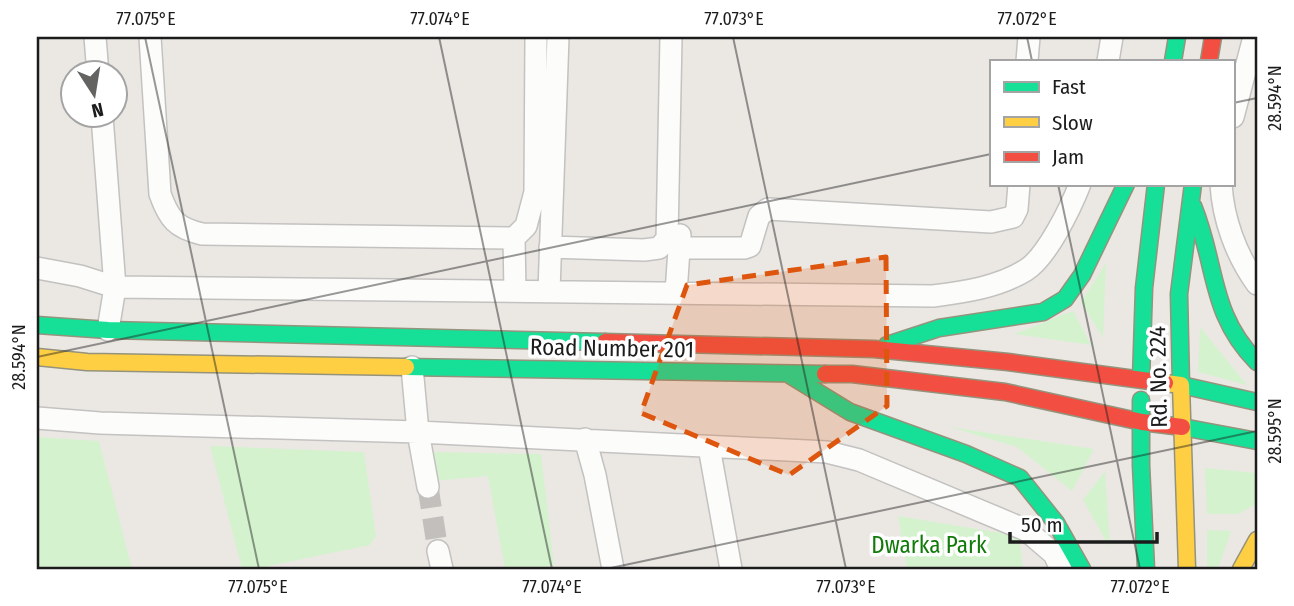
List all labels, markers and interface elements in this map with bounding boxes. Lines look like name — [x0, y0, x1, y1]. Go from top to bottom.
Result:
text: 77.075°E — [116, 8, 176, 30]
text: 77.074°E — [410, 8, 470, 30]
text: 77.073°E — [704, 8, 764, 30]
text: 77.072°E — [997, 8, 1057, 30]
north arrow — [60, 60, 130, 130]
legend — [990, 60, 1234, 186]
text: 28.594°N — [1264, 65, 1286, 131]
text: Fast — [1052, 74, 1086, 100]
text: N — [89, 98, 105, 123]
text: Slow — [1052, 110, 1093, 136]
text: Jam — [1052, 144, 1084, 170]
text: 28.594°N — [8, 324, 30, 390]
street label: Rd. No. 224 — [1143, 326, 1173, 428]
street label: Road Number 201 — [530, 333, 694, 363]
text: 28.595°N — [1264, 398, 1286, 464]
scale bar — [1010, 501, 1158, 545]
text: 50 m — [1021, 512, 1063, 538]
park label: Dwarka Park — [871, 531, 987, 559]
text: 77.075°E — [228, 576, 288, 598]
text: 77.074°E — [522, 576, 582, 598]
text: 77.073°E — [816, 576, 876, 598]
text: 77.072°E — [1110, 576, 1170, 598]

